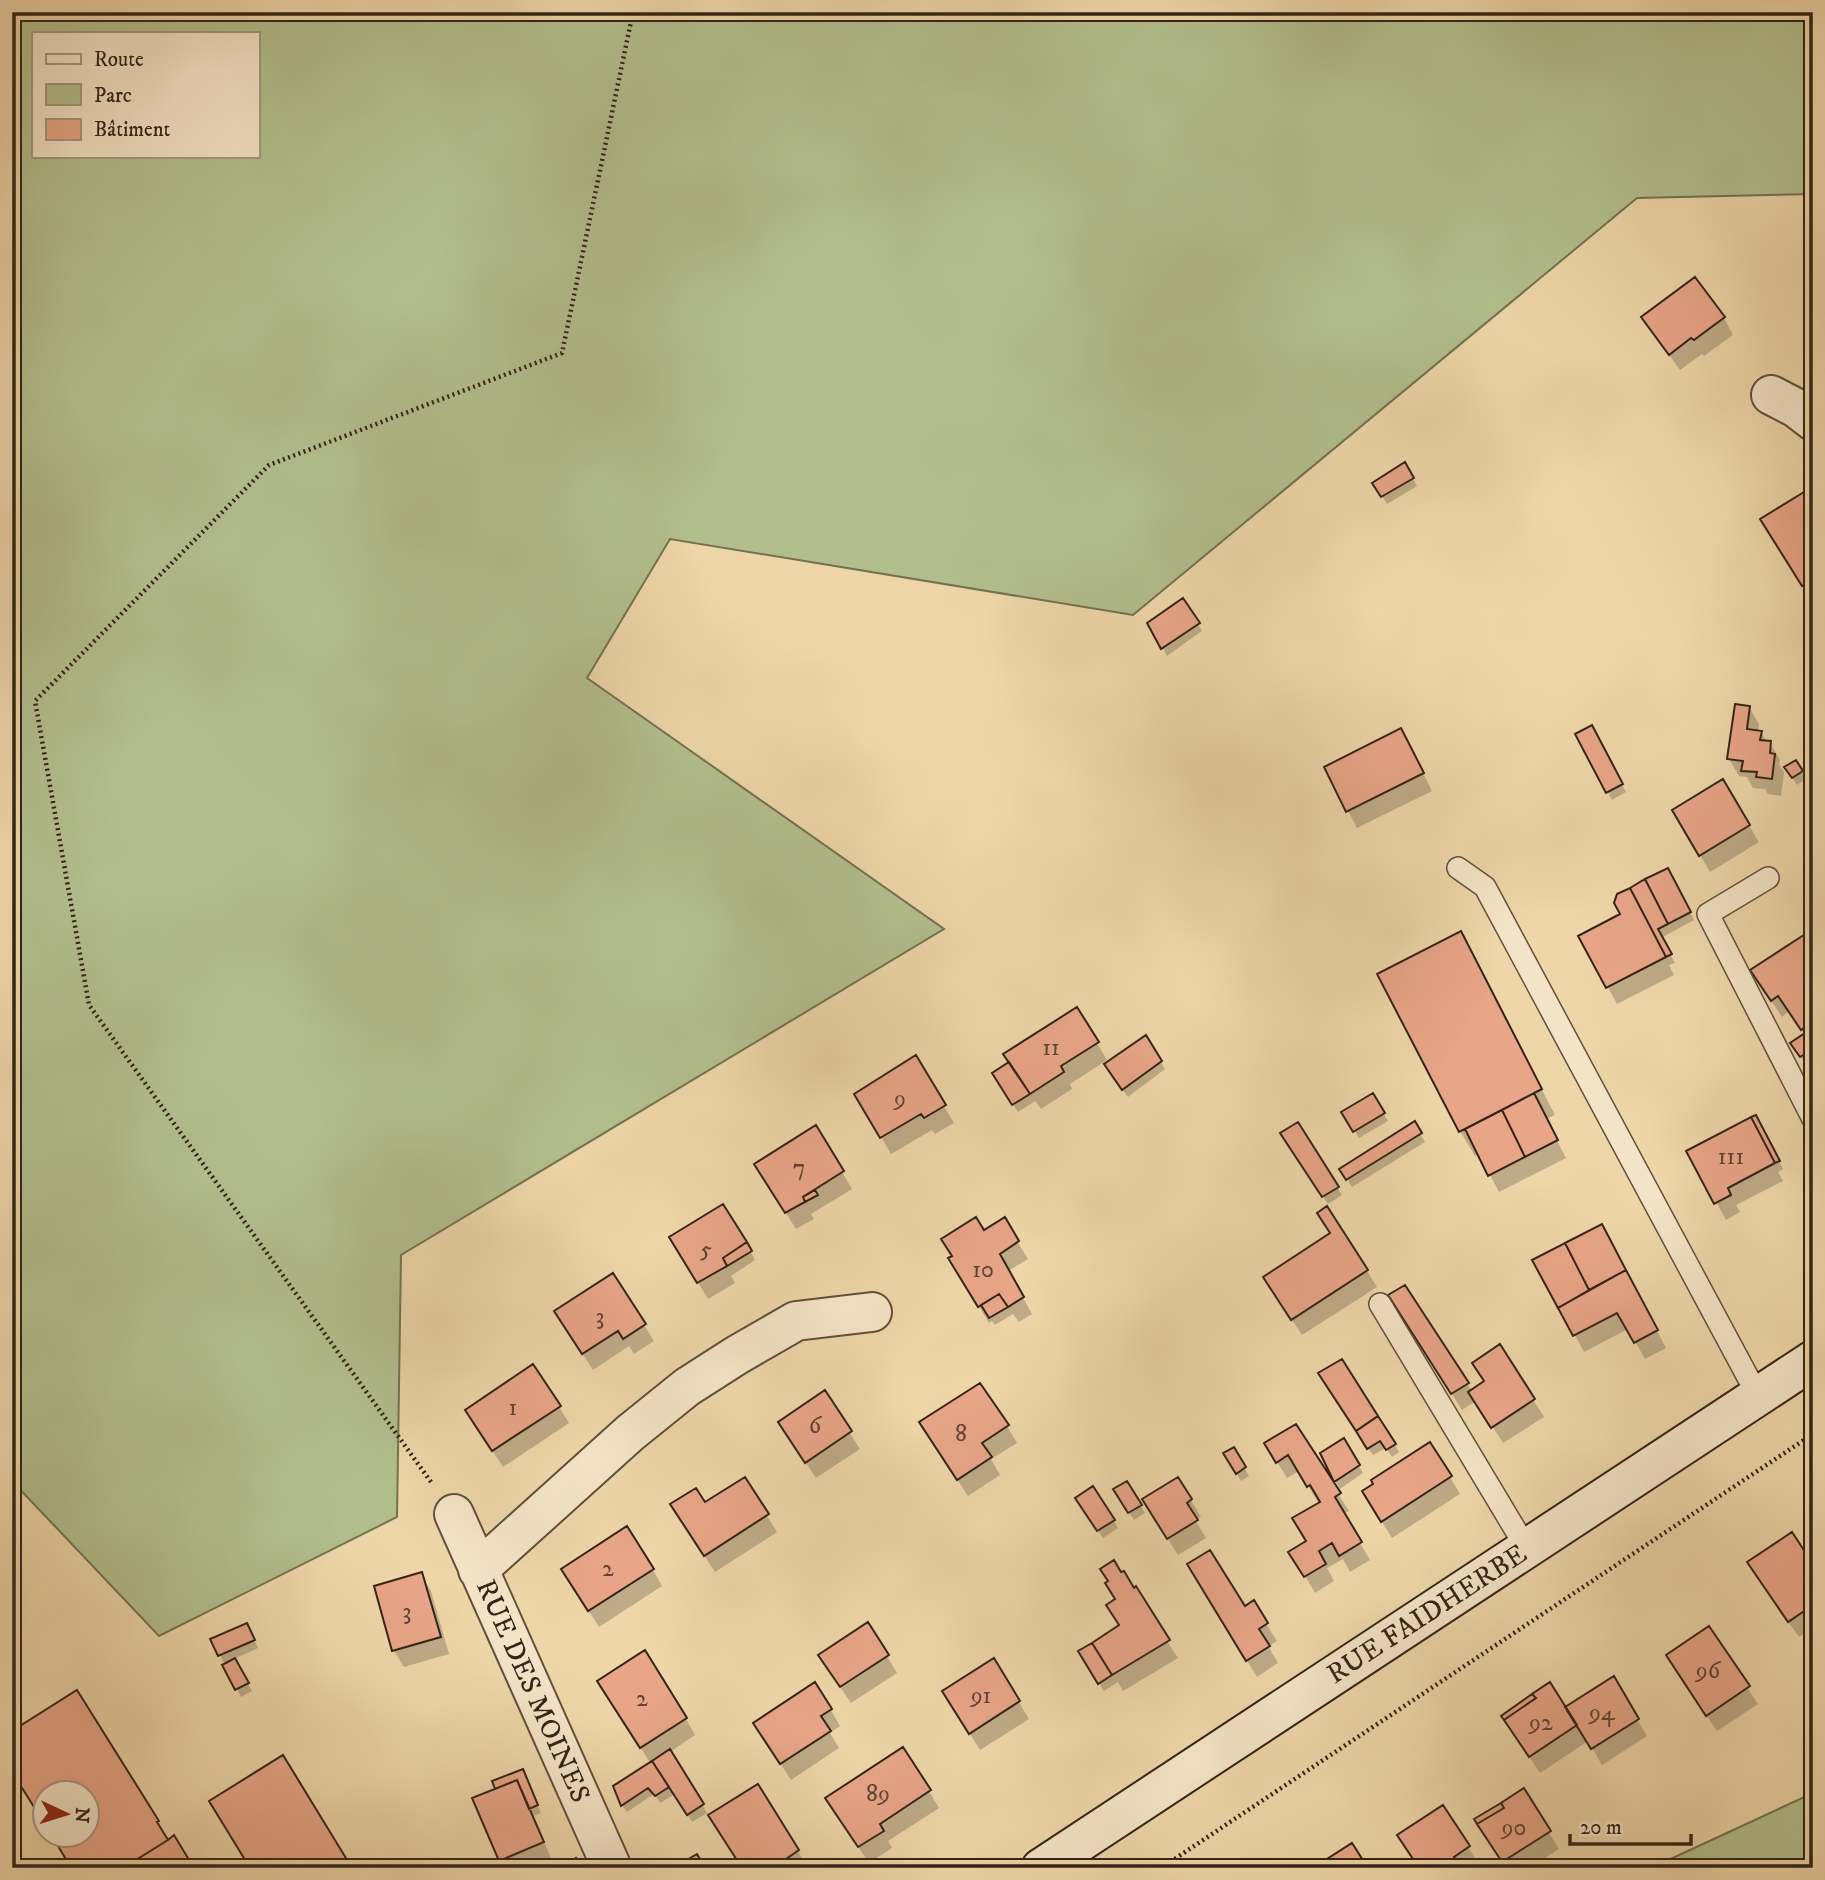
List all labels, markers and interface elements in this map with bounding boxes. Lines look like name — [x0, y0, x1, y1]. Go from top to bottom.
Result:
legend — [32, 32, 259, 158]
text: Route — [94, 47, 144, 73]
text: Parc — [94, 83, 132, 109]
text: Bâtiment — [94, 117, 171, 143]
house number: 11 — [1042, 1033, 1060, 1063]
house number: 9 — [893, 1084, 906, 1114]
house number: 111 — [1718, 1142, 1744, 1172]
house number: 7 — [793, 1153, 805, 1183]
house number: 5 — [700, 1235, 712, 1265]
house number: 10 — [972, 1255, 994, 1285]
house number: 3 — [596, 1302, 604, 1332]
house number: 1 — [509, 1393, 517, 1423]
house number: 6 — [809, 1411, 823, 1441]
house number: 8 — [955, 1419, 967, 1449]
street label: RUE FAIDHERBE — [1320, 1536, 1534, 1692]
house number: 2 — [602, 1554, 614, 1584]
street label: RUE DES MOINES — [468, 1574, 598, 1808]
house number: 3 — [403, 1597, 411, 1627]
house number: 96 — [1695, 1656, 1722, 1686]
house number: 91 — [970, 1681, 991, 1711]
house number: 2 — [636, 1684, 648, 1714]
house number: 94 — [1588, 1698, 1616, 1728]
house number: 92 — [1528, 1708, 1553, 1738]
north arrow — [32, 1778, 102, 1848]
house number: 89 — [866, 1779, 890, 1809]
scale bar — [1570, 1803, 1690, 1847]
text: N — [69, 1806, 93, 1824]
house number: 90 — [1501, 1813, 1526, 1843]
text: 20 m — [1580, 1815, 1622, 1841]

